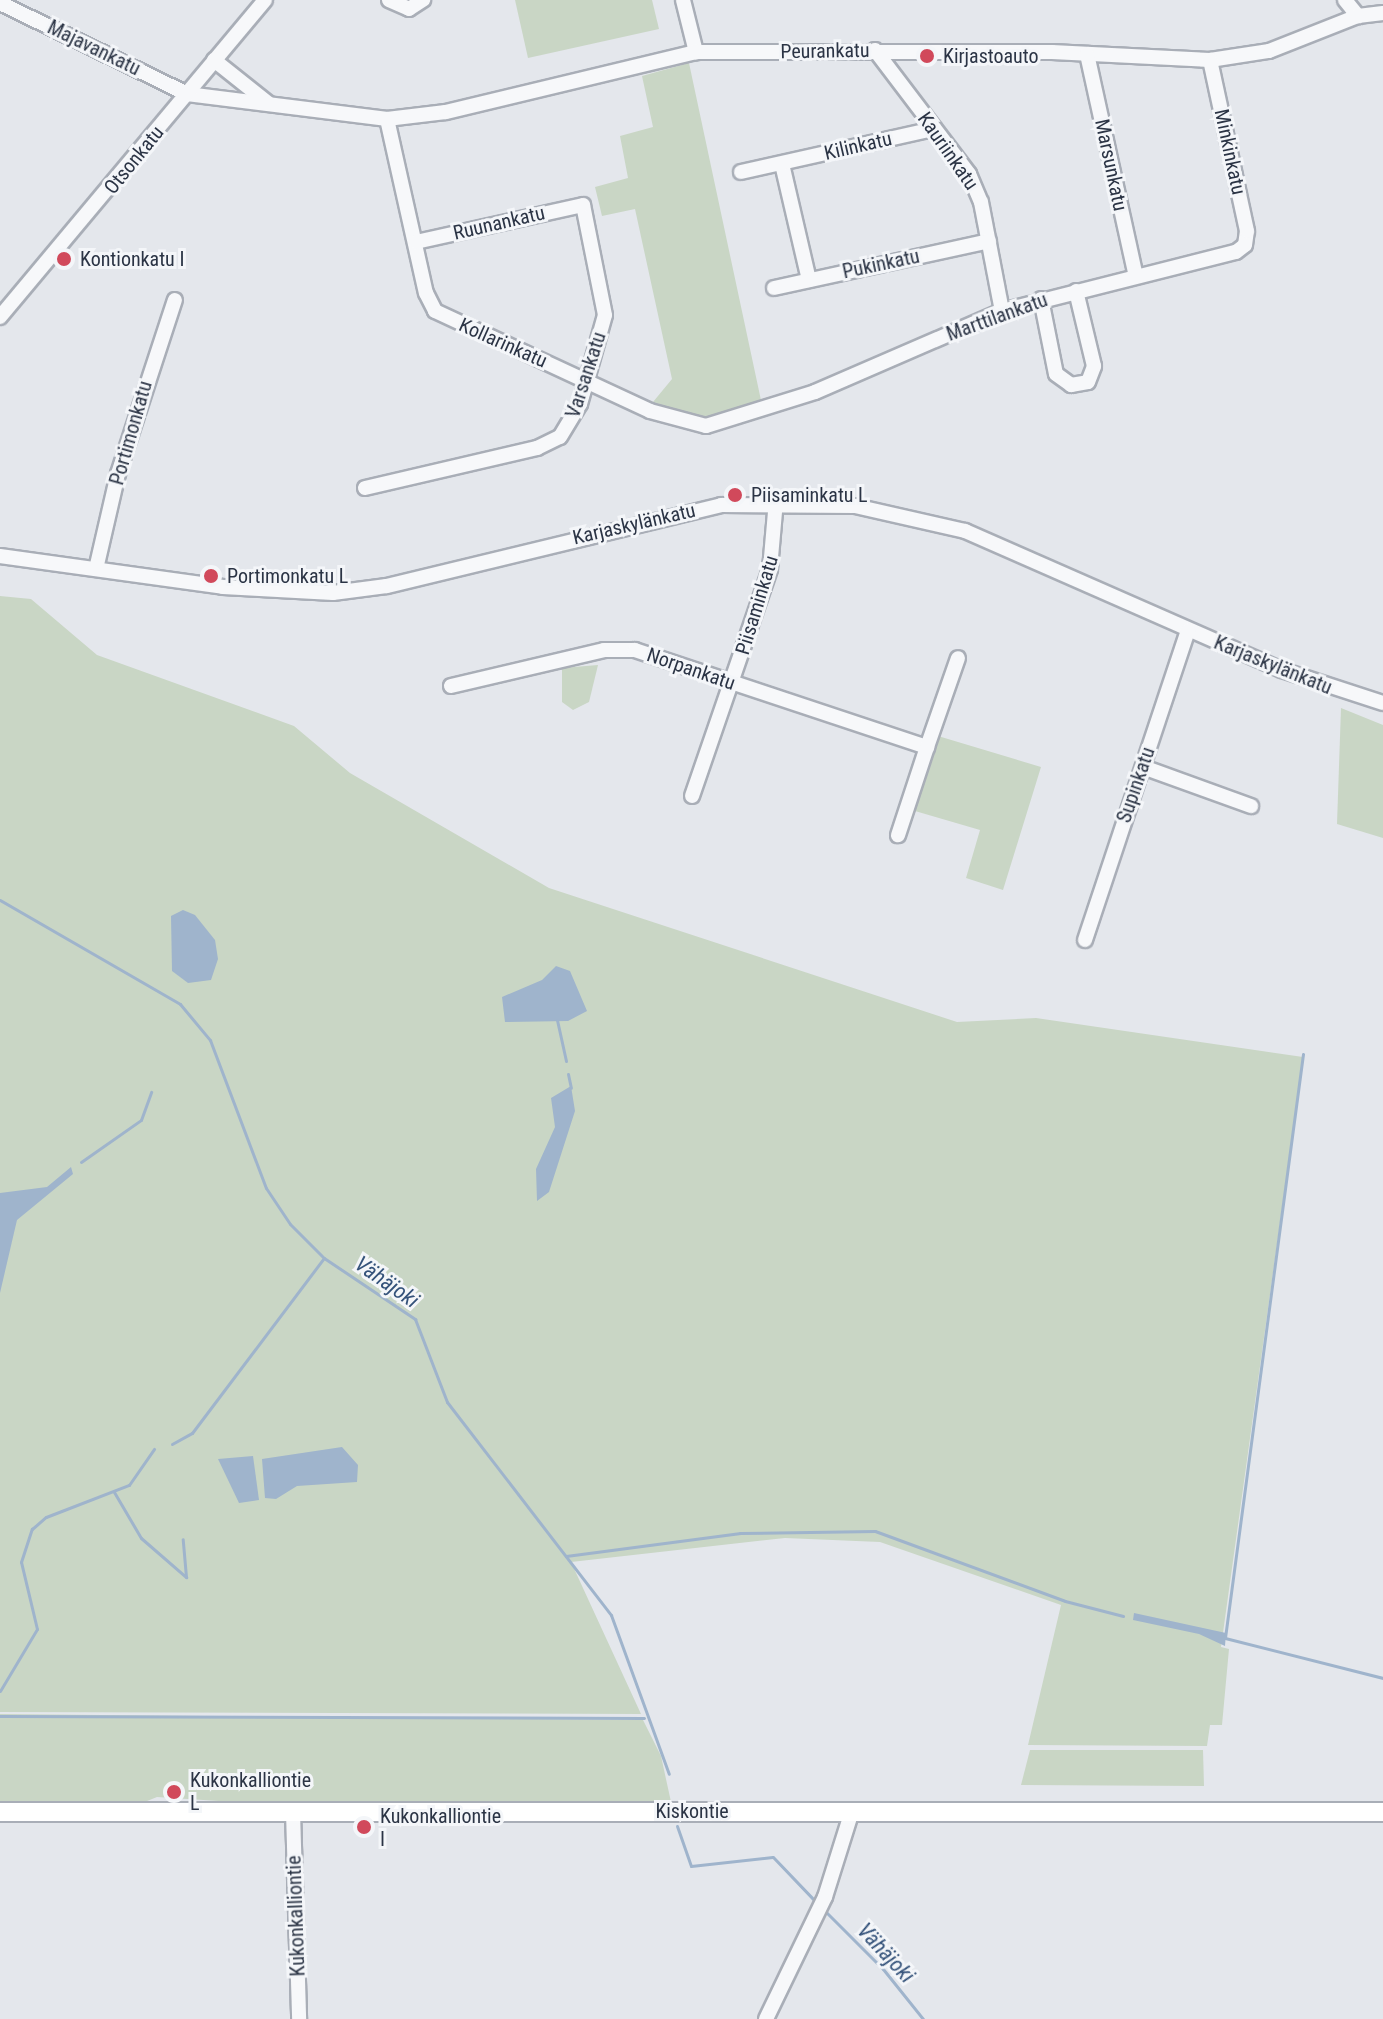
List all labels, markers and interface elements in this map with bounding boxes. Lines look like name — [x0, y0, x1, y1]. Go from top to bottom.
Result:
street label: Majavankatu — [44, 15, 144, 81]
street label: Peurankatu — [780, 38, 870, 64]
place label: Kirjastoauto — [943, 44, 1039, 68]
marker: Kirjastoauto — [918, 47, 936, 65]
street label: Minkinkatu — [1209, 107, 1251, 197]
street label: Kauriinkatu — [913, 108, 983, 194]
street label: Marsunkatu — [1090, 117, 1132, 213]
street label: Otsonkatu — [99, 121, 169, 199]
street label: Kilinkatu — [822, 127, 894, 165]
street label: Ruunankatu — [451, 201, 547, 245]
street label: Pukinkatu — [840, 244, 922, 284]
place label: Kontionkatu I — [80, 247, 184, 271]
marker: Kontionkatu I — [55, 250, 73, 268]
street label: Marttilankatu — [943, 288, 1051, 346]
street label: Kollarinkatu — [455, 313, 551, 373]
street label: Varsankatu — [561, 329, 611, 421]
street label: Portimonkatu — [105, 378, 157, 488]
place label: Piisaminkatu L — [751, 483, 868, 507]
marker: Piisaminkatu L — [726, 486, 744, 504]
street label: Karjaskylänkatu — [570, 498, 698, 550]
street label: Piisaminkatu — [731, 552, 783, 658]
place label: Portimonkatu L — [227, 564, 348, 588]
marker: Portimonkatu L — [202, 567, 220, 585]
street label: Karjaskylänkatu — [1210, 630, 1336, 700]
street label: Norpankatu — [644, 643, 738, 695]
street label: Supinkatu — [1112, 744, 1160, 826]
water label: Vähäjoki — [350, 1250, 424, 1314]
place label: Kukonkalliontie L — [190, 1768, 311, 1815]
marker: Kukonkalliontie L — [165, 1783, 183, 1801]
street label: Kiskontie — [655, 1799, 729, 1823]
place label: Kukonkalliontie I — [380, 1804, 501, 1851]
marker: Kukonkalliontie I — [355, 1818, 373, 1836]
street label: Kukonkalliontie — [282, 1855, 310, 1977]
water label: Vähäjoki — [852, 1918, 920, 1988]

